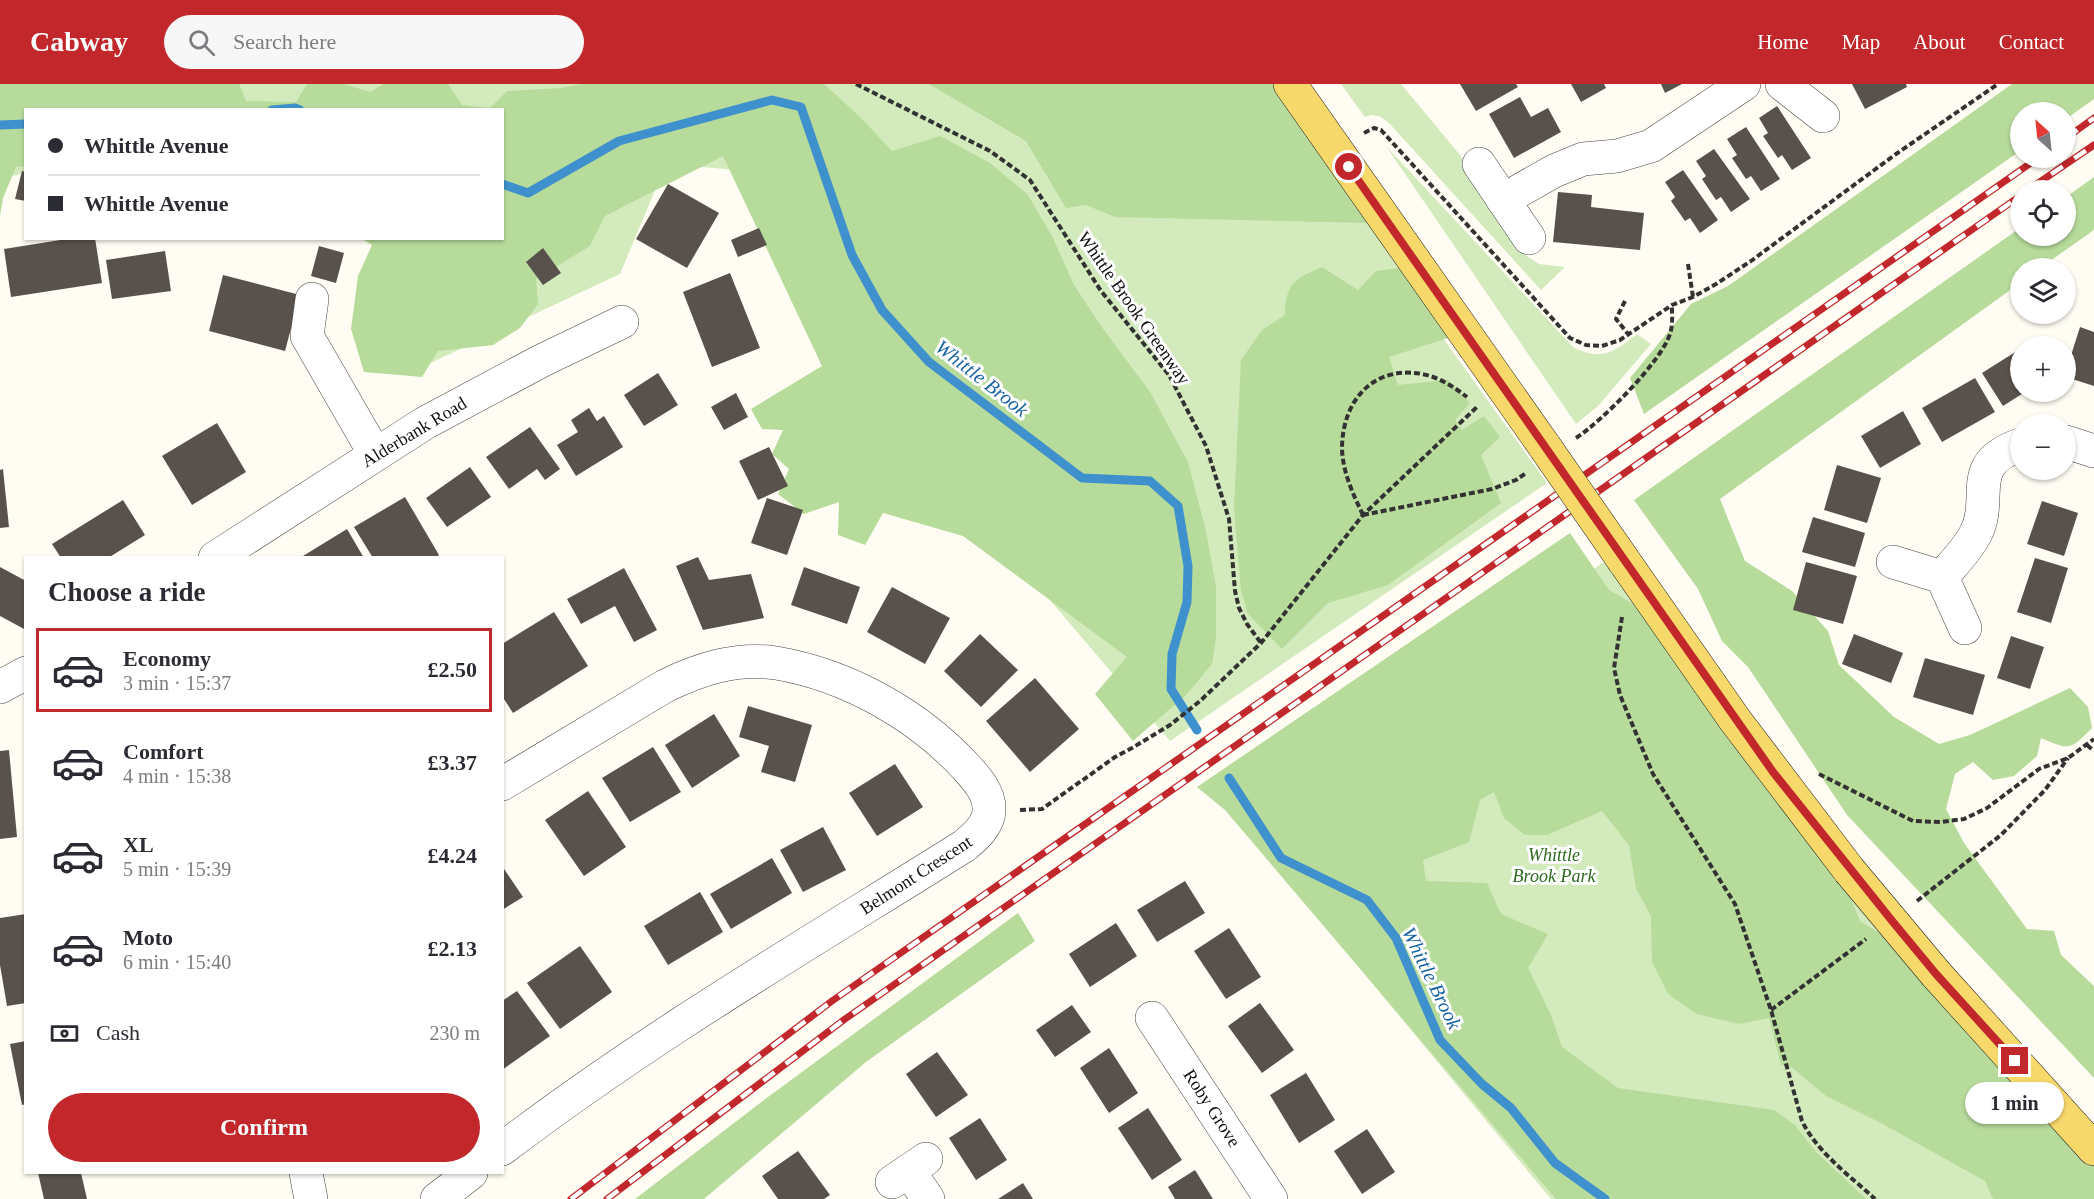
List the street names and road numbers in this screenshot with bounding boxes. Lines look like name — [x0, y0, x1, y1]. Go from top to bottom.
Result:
street label: Whittle Brook Greenway — [1074, 228, 1194, 388]
street label: Alderbank Road — [358, 393, 470, 471]
street label: Belmont Crescent — [856, 831, 976, 919]
street label: Roby Grove — [1180, 1065, 1244, 1151]

